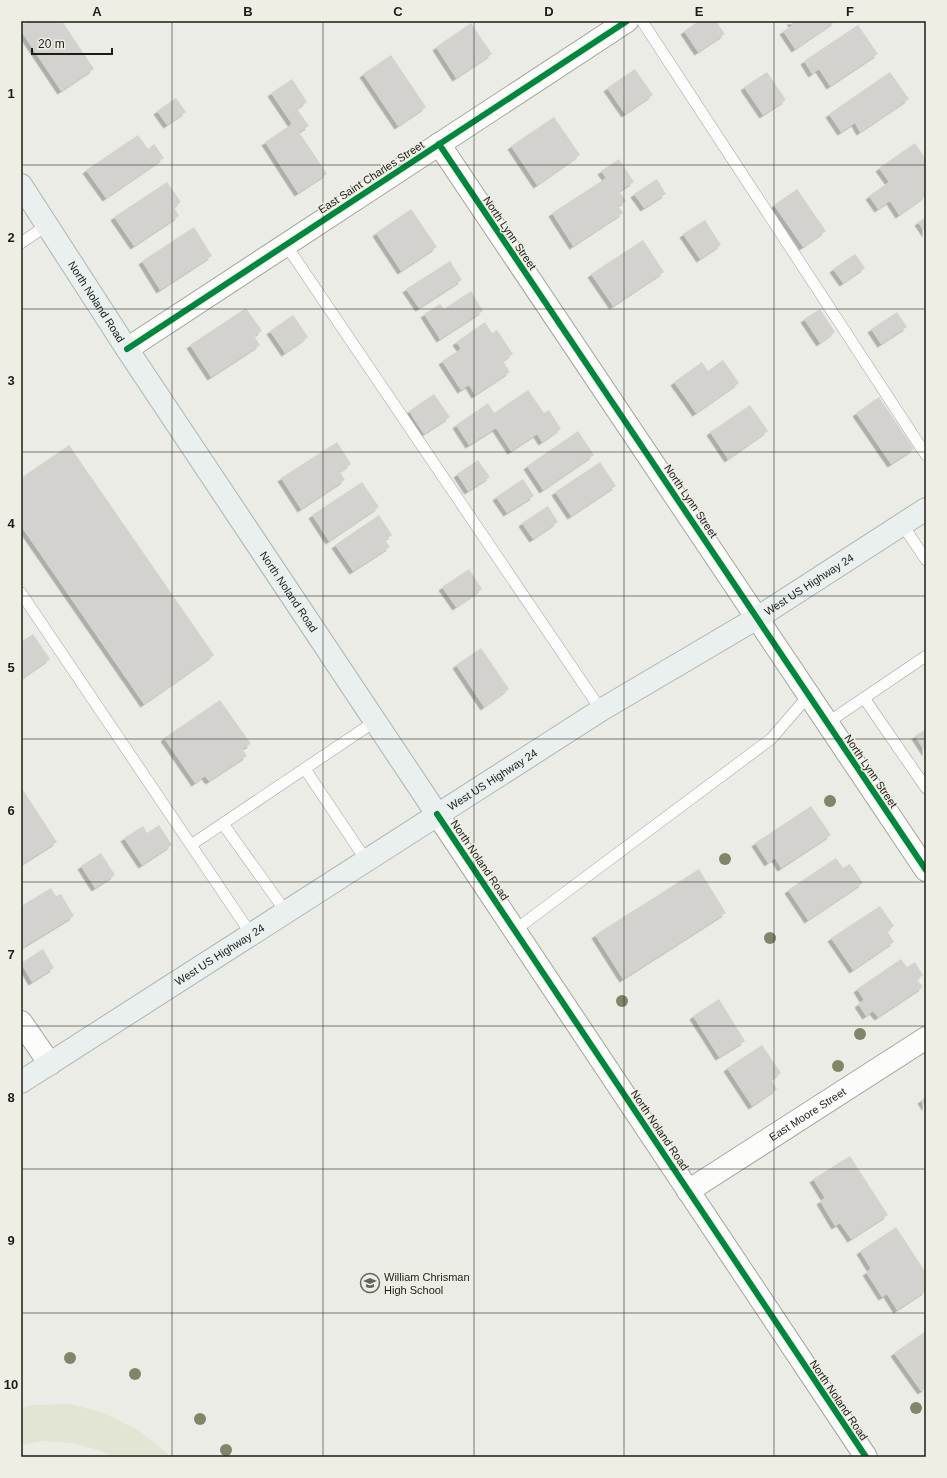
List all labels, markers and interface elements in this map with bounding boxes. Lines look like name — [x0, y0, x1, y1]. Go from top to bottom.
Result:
text: A — [92, 4, 102, 19]
text: B — [243, 4, 253, 19]
text: C — [393, 4, 403, 19]
text: D — [544, 4, 554, 19]
text: E — [695, 4, 704, 19]
text: F — [846, 4, 854, 19]
scale bar — [32, 30, 112, 56]
text: 20 m — [38, 37, 65, 51]
text: 1 — [7, 86, 15, 101]
street label: East Saint Charles Street — [316, 138, 426, 216]
street label: North Lynn Street — [481, 194, 539, 272]
text: 2 — [7, 230, 15, 245]
street label: North Noland Road — [66, 259, 127, 345]
text: 3 — [7, 373, 15, 388]
street label: North Lynn Street — [662, 462, 720, 540]
text: 4 — [7, 516, 15, 531]
street label: North Noland Road — [258, 549, 320, 634]
street label: West US Highway 24 — [762, 551, 856, 618]
text: 5 — [7, 660, 15, 675]
street label: North Lynn Street — [842, 732, 900, 810]
street label: West US Highway 24 — [445, 747, 539, 813]
text: 6 — [7, 803, 15, 818]
street label: North Noland Road — [449, 818, 511, 902]
street label: West US Highway 24 — [173, 922, 267, 988]
text: 7 — [7, 947, 15, 962]
street label: East Moore Street — [767, 1085, 848, 1143]
street label: North Noland Road — [629, 1088, 691, 1172]
text: 8 — [7, 1090, 15, 1105]
text: 9 — [7, 1233, 15, 1248]
place label: William Chrisman High School — [384, 1271, 470, 1296]
school or university icon: William Chrisman High School — [359, 1272, 381, 1294]
street label: North Noland Road — [808, 1358, 870, 1442]
text: 10 — [4, 1377, 18, 1392]

